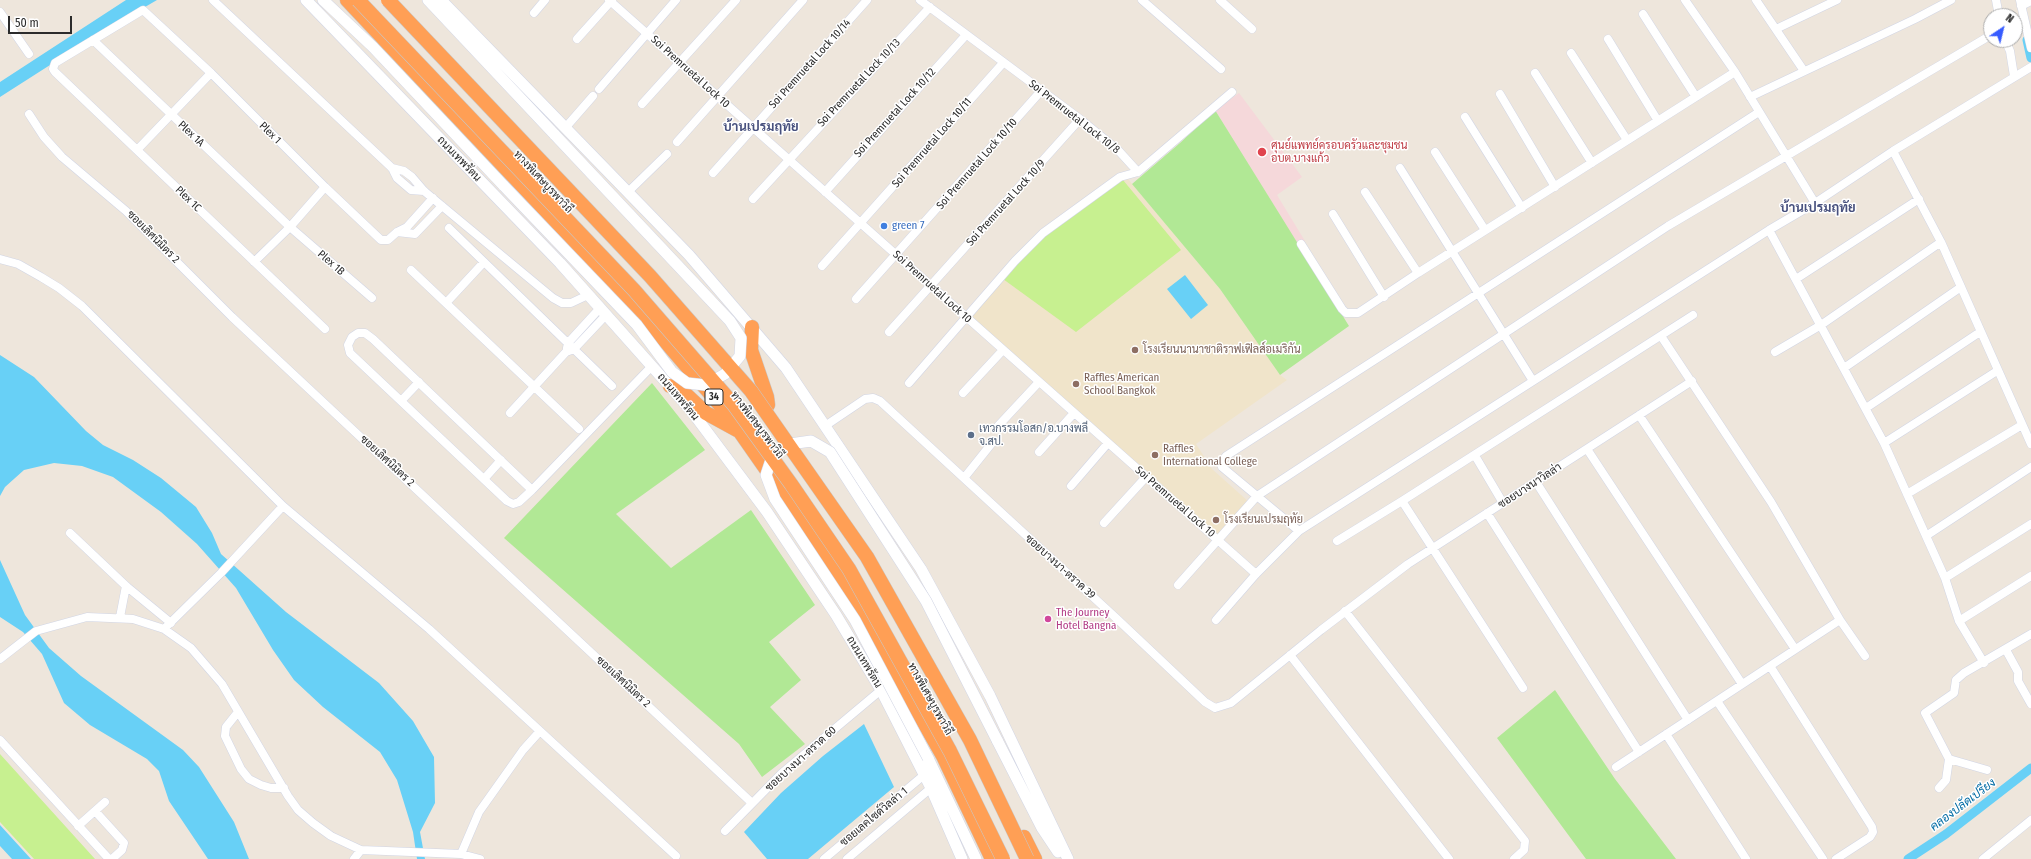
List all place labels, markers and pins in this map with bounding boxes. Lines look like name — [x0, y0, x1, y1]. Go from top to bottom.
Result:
place label: ศุนย์แพทย์ครอบครัวและชุมชน อบต.บางแก้ว — [1271, 139, 1408, 165]
marker: ศุนย์แพทย์ครอบครัวและชุมชน อบต.บางแก้ว — [1256, 146, 1268, 158]
place label: green 7 — [892, 219, 924, 233]
marker: green 7 — [879, 221, 889, 231]
place label: โรงเรียนนานาชาติราฟเฟิลส์อเมริกัน — [1143, 343, 1301, 357]
marker: โรงเรียนนานาชาติราฟเฟิลส์อเมริกัน — [1130, 345, 1140, 355]
place label: Raffles American School Bangkok — [1084, 371, 1159, 397]
marker: Raffles American School Bangkok — [1071, 379, 1081, 389]
place label: เทวกรรมโอสก/อ.บางพลี จ.สป. — [979, 422, 1088, 448]
marker: เทวกรรมโอสก/อ.บางพลี จ.สป. — [966, 430, 976, 440]
place label: Raffles International College — [1163, 442, 1257, 468]
marker: Raffles International College — [1150, 450, 1160, 460]
place label: โรงเรียนเปรมฤทัย — [1224, 513, 1303, 527]
marker: โรงเรียนเปรมฤทัย — [1211, 515, 1221, 525]
place label: The Journey Hotel Bangna — [1056, 606, 1116, 632]
marker: The Journey Hotel Bangna — [1043, 614, 1053, 624]

